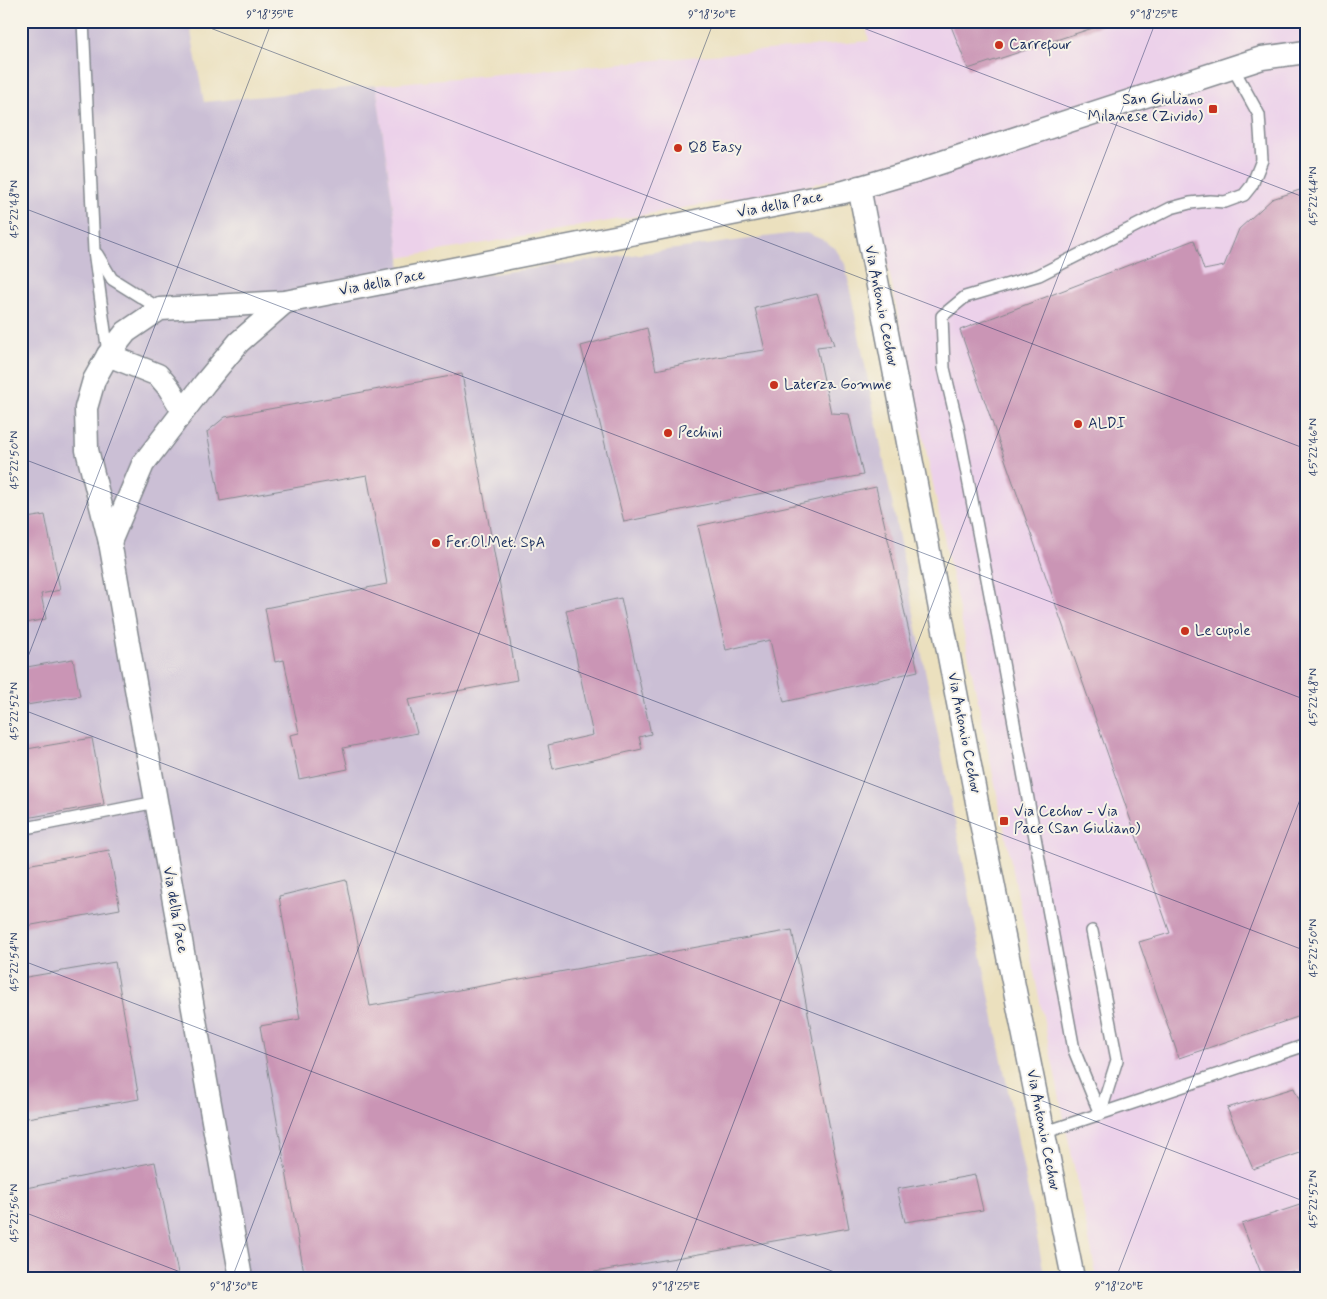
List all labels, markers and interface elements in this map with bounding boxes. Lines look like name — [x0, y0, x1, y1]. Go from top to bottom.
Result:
text: 9°18'35"E — [246, 7, 294, 23]
text: 9°18'30"E — [688, 7, 736, 23]
text: 9°18'25"E — [1130, 7, 1178, 23]
place label: Carrefour — [1009, 35, 1072, 57]
marker: Carrefour — [993, 39, 1005, 51]
place label: San Giuliano Milanese (Zivido) — [1088, 90, 1204, 127]
marker: San Giuliano Milanese (Zivido) — [1207, 103, 1219, 115]
place label: Q8 Easy — [688, 138, 742, 158]
marker: Q8 Easy — [672, 142, 684, 154]
text: 45°22'44"N — [1306, 167, 1322, 225]
text: 45°22'48"N — [7, 180, 23, 238]
street label: Via della Pace — [735, 187, 825, 223]
street label: Via Antonio Cechov — [859, 244, 903, 369]
street label: Via della Pace — [337, 265, 427, 301]
place label: Laterza Gomme — [784, 375, 892, 395]
marker: Laterza Gomme — [768, 379, 780, 391]
place label: ALDI — [1088, 414, 1126, 434]
marker: ALDI — [1072, 418, 1084, 430]
text: 45°22'46"N — [1306, 418, 1322, 476]
place label: Pechini — [678, 423, 722, 443]
marker: Pechini — [662, 427, 674, 439]
text: 45°22'50"N — [7, 431, 23, 489]
place label: Fer.Ol.Met. SpA — [446, 533, 545, 553]
marker: Fer.Ol.Met. SpA — [430, 537, 442, 549]
place label: Le cupole — [1195, 621, 1251, 641]
marker: Le cupole — [1179, 625, 1191, 637]
text: 45°22'48"N — [1306, 668, 1322, 726]
street label: Via Antonio Cechov — [942, 671, 986, 796]
text: 45°22'52"N — [7, 682, 23, 740]
place label: Via Cechov - Via Pace (San Giuliano) — [1014, 802, 1141, 839]
marker: Via Cechov - Via Pace (San Giuliano) — [998, 815, 1010, 827]
street label: Via della Pace — [158, 865, 192, 955]
text: 45°22'50"N — [1306, 919, 1322, 977]
text: 45°22'54"N — [7, 932, 23, 992]
street label: Via Antonio Cechov — [1021, 1068, 1065, 1193]
text: 45°22'52"N — [1306, 1170, 1322, 1228]
text: 45°22'56"N — [7, 1184, 23, 1242]
text: 9°18'30"E — [210, 1279, 258, 1295]
text: 9°18'25"E — [652, 1279, 700, 1295]
text: 9°18'20"E — [1095, 1279, 1143, 1295]

